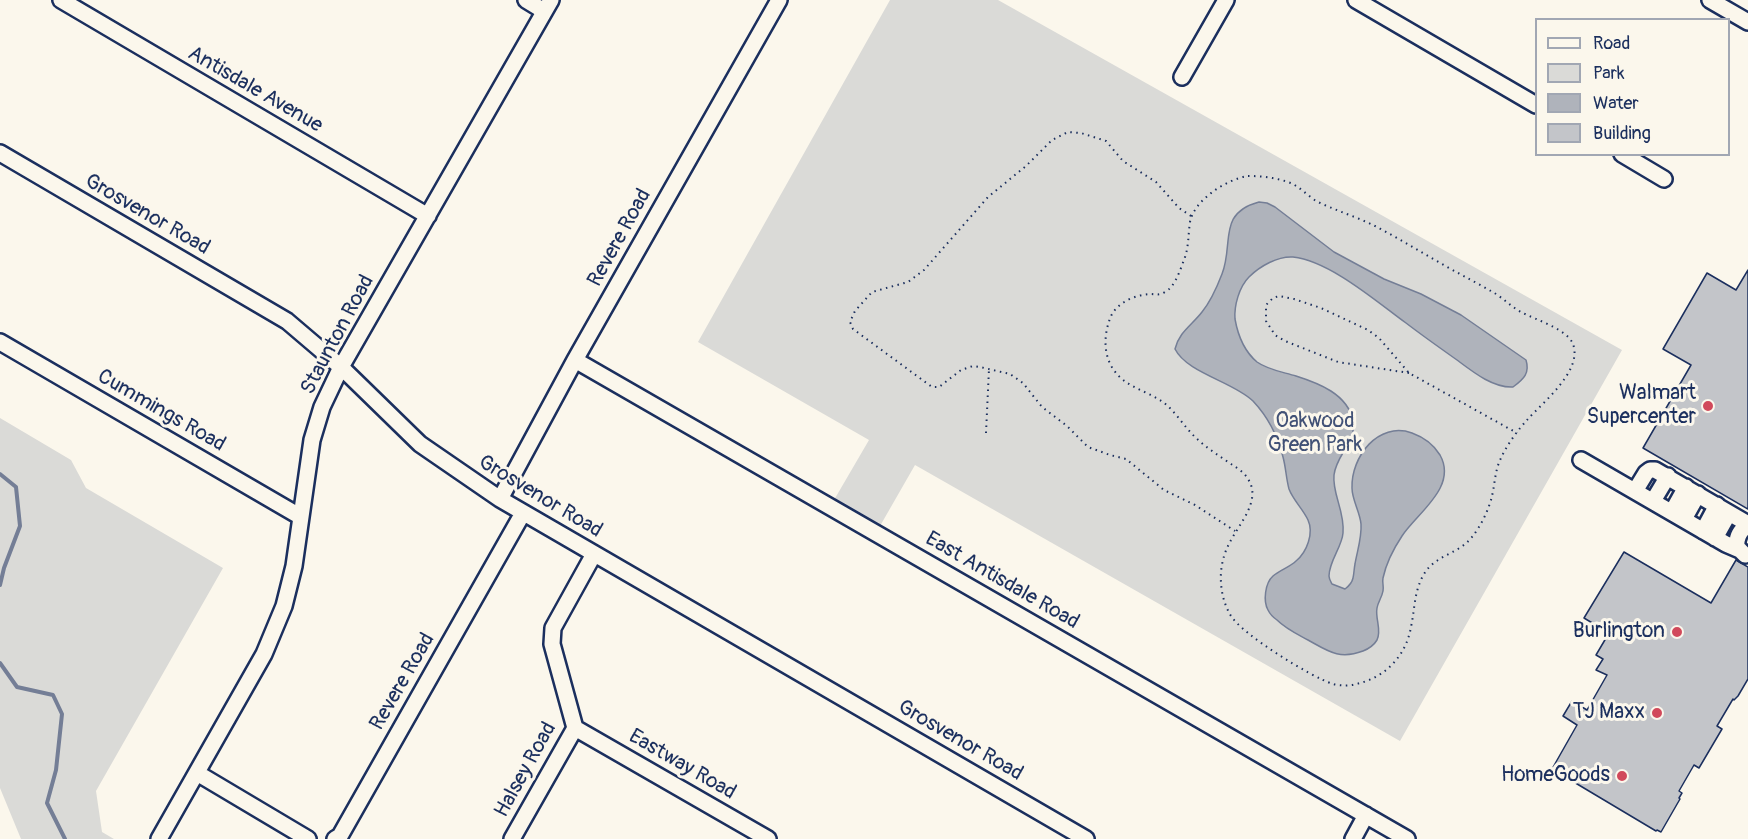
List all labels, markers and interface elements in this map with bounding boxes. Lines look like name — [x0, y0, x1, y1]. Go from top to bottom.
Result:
legend — [1535, 18, 1730, 156]
text: Road — [1593, 32, 1630, 55]
street label: Antisdale Avenue — [183, 41, 327, 139]
text: Park — [1593, 62, 1625, 85]
text: Water — [1593, 92, 1639, 115]
text: Building — [1593, 122, 1651, 145]
street label: Grosvenor Road — [80, 169, 214, 261]
street label: Revere Road — [583, 185, 657, 291]
street label: Staunton Road — [296, 271, 380, 399]
street label: Cummings Road — [93, 364, 229, 458]
place label: Walmart Supercenter — [1587, 381, 1696, 431]
marker: Walmart Supercenter — [1701, 399, 1715, 413]
park label: Oakwood Green Park — [1268, 409, 1362, 459]
street label: Grosvenor Road — [473, 450, 607, 544]
street label: East Antisdale Road — [921, 527, 1083, 635]
place label: Burlington — [1573, 619, 1665, 645]
marker: Burlington — [1670, 625, 1684, 639]
street label: Revere Road — [365, 629, 441, 735]
street label: Grosvenor Road — [893, 695, 1027, 787]
place label: TJ Maxx — [1573, 700, 1645, 726]
marker: TJ Maxx — [1650, 706, 1664, 720]
street label: Halsey Road — [490, 718, 562, 822]
street label: Eastway Road — [624, 724, 740, 806]
place label: HomeGoods — [1501, 763, 1610, 789]
marker: HomeGoods — [1615, 769, 1629, 783]

